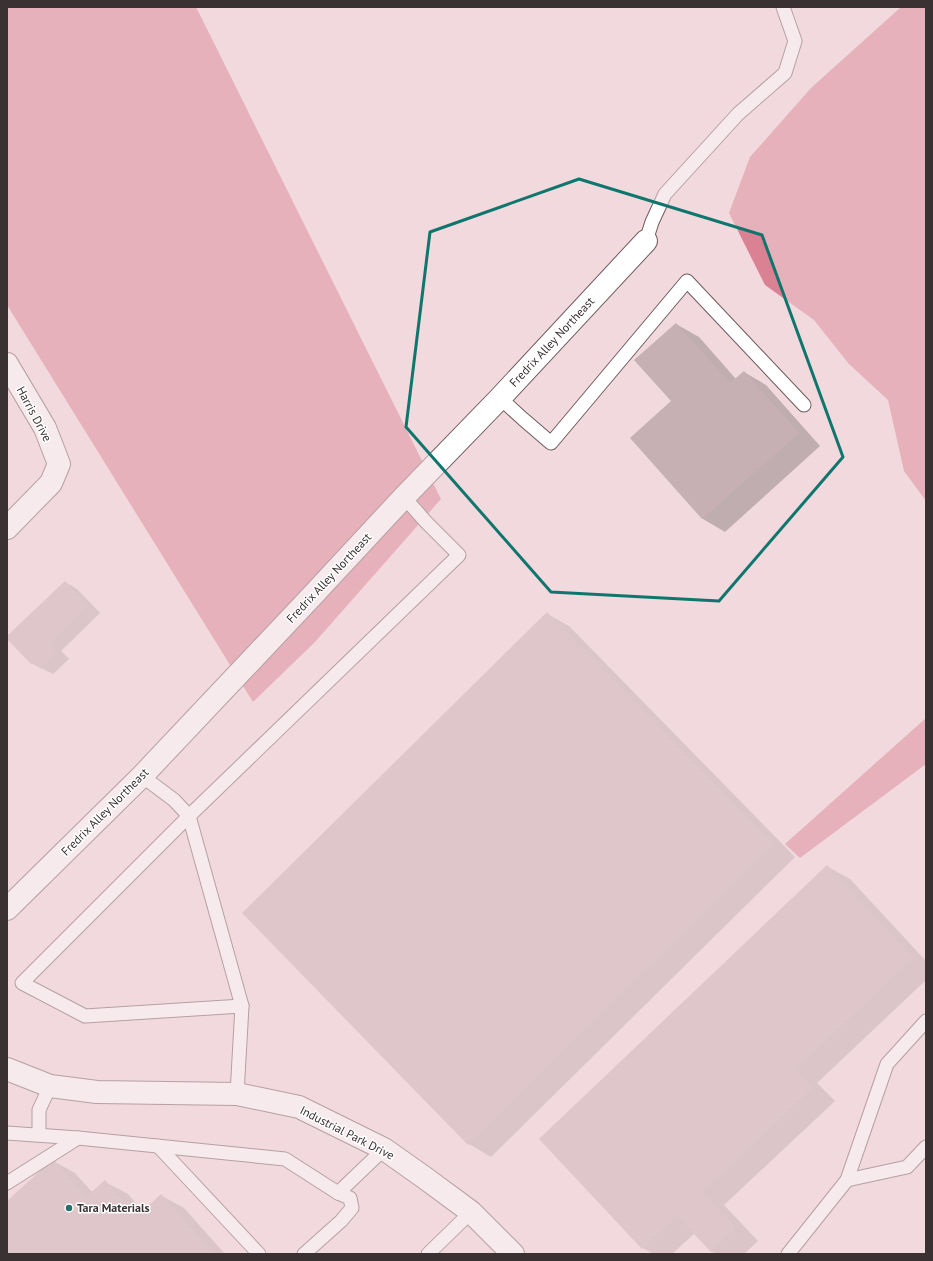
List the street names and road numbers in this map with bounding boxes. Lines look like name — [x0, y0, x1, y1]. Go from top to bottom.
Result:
street label: Fredrix Alley Northeast — [506, 293, 597, 390]
street label: Harris Drive — [14, 384, 55, 444]
street label: Fredrix Alley Northeast — [283, 529, 374, 626]
street label: Fredrix Alley Northeast — [58, 765, 152, 859]
street label: Industrial Park Drive — [298, 1102, 397, 1163]

